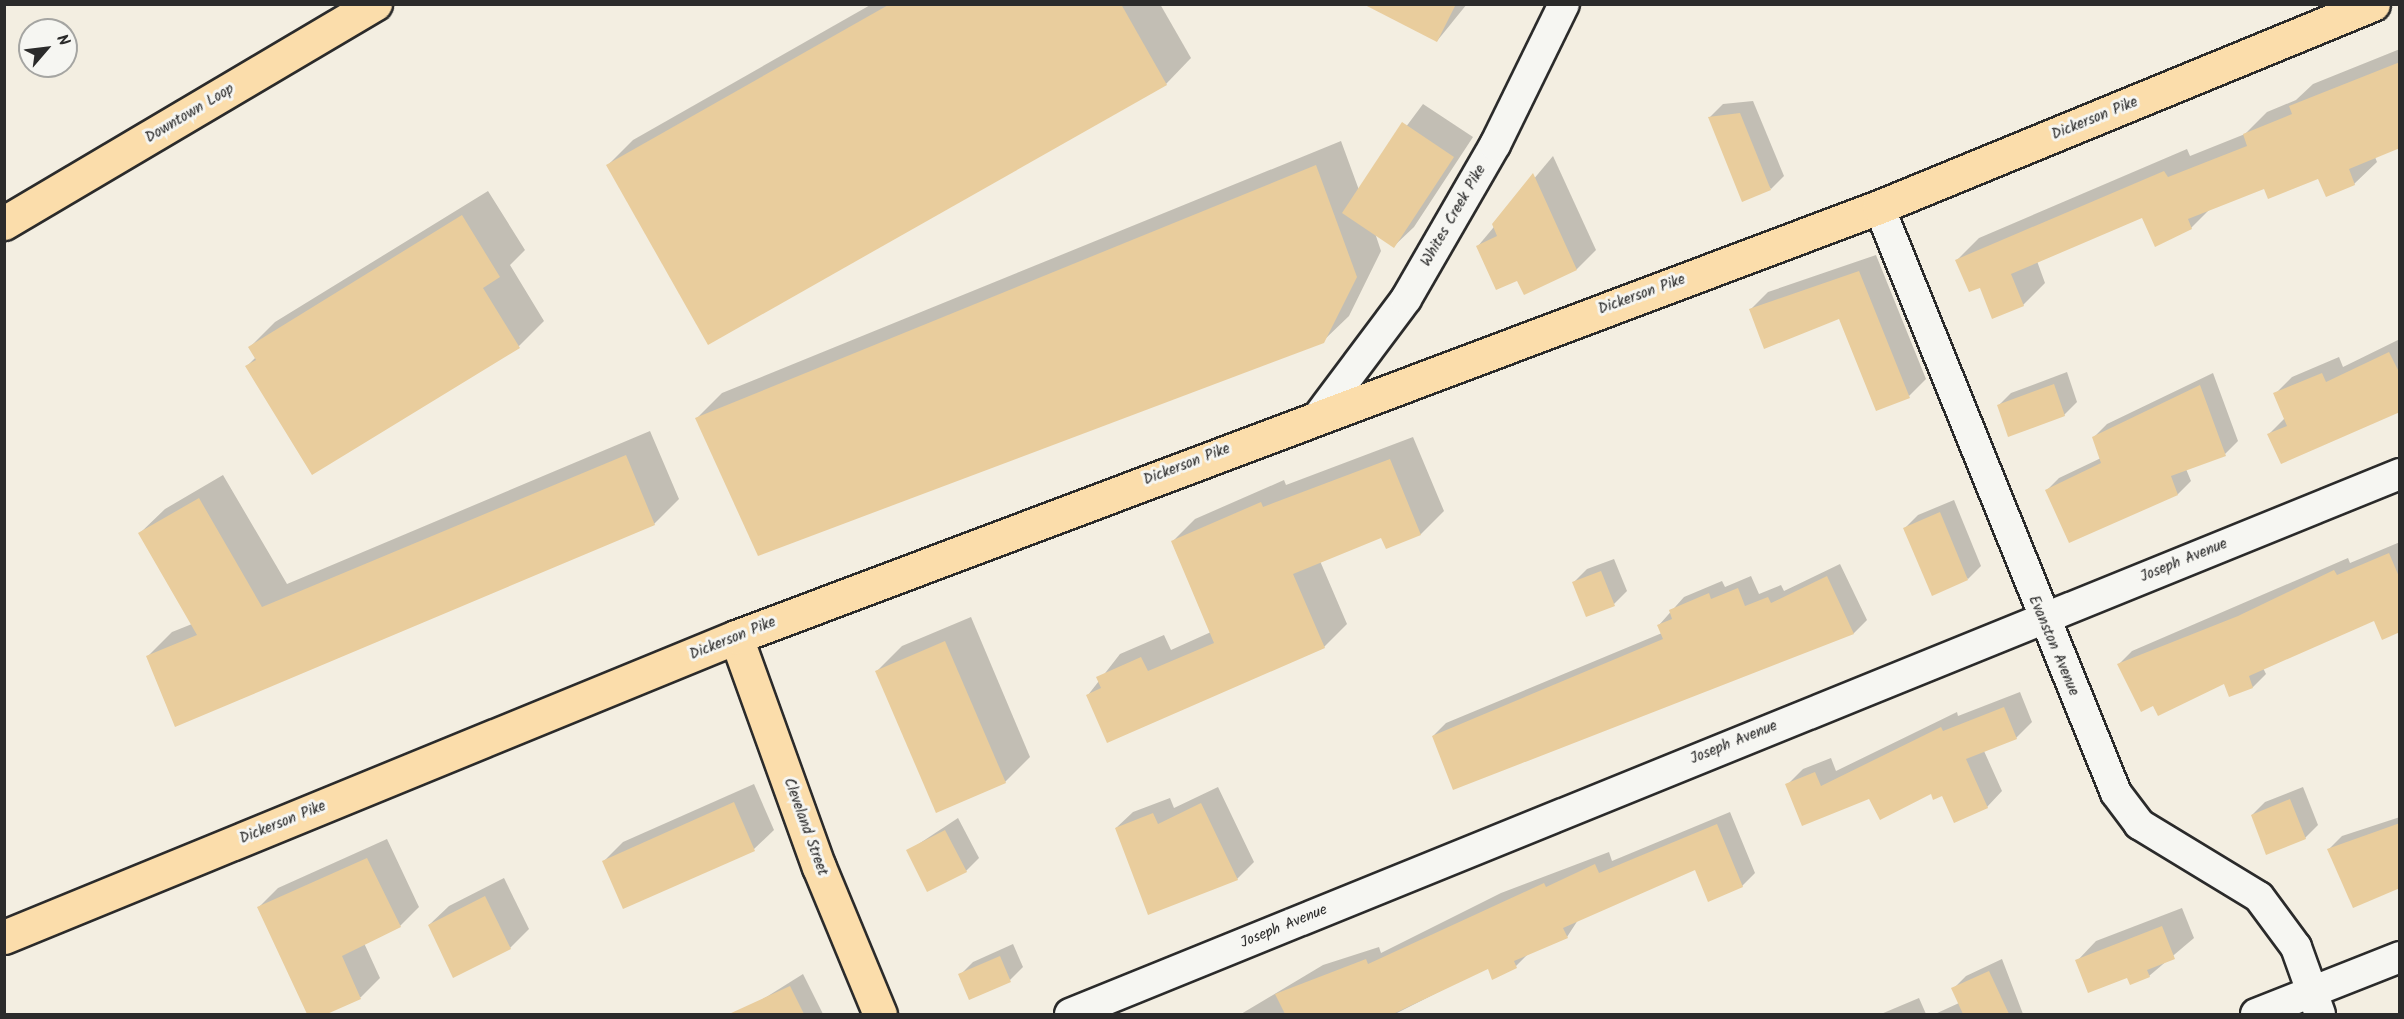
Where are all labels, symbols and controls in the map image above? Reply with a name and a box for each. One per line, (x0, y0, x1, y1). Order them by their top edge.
north arrow (18, 18, 78, 78)
text: N (49, 30, 76, 51)
street label: Downtown Loop (142, 80, 238, 148)
street label: Dickerson Pike (2049, 94, 2141, 144)
street label: Whites Creek Pike (1418, 162, 1490, 270)
street label: Dickerson Pike (1596, 271, 1688, 319)
street label: Dickerson Pike (1141, 440, 1233, 490)
street label: Joseph Avenue (2138, 535, 2230, 587)
street label: Evanston Avenue (2024, 593, 2082, 699)
street label: Dickerson Pike (687, 614, 779, 664)
street label: Joseph Avenue (1688, 717, 1780, 769)
street label: Cleveland Street (779, 776, 831, 878)
street label: Dickerson Pike (237, 798, 329, 848)
street label: Joseph Avenue (1238, 901, 1330, 953)

